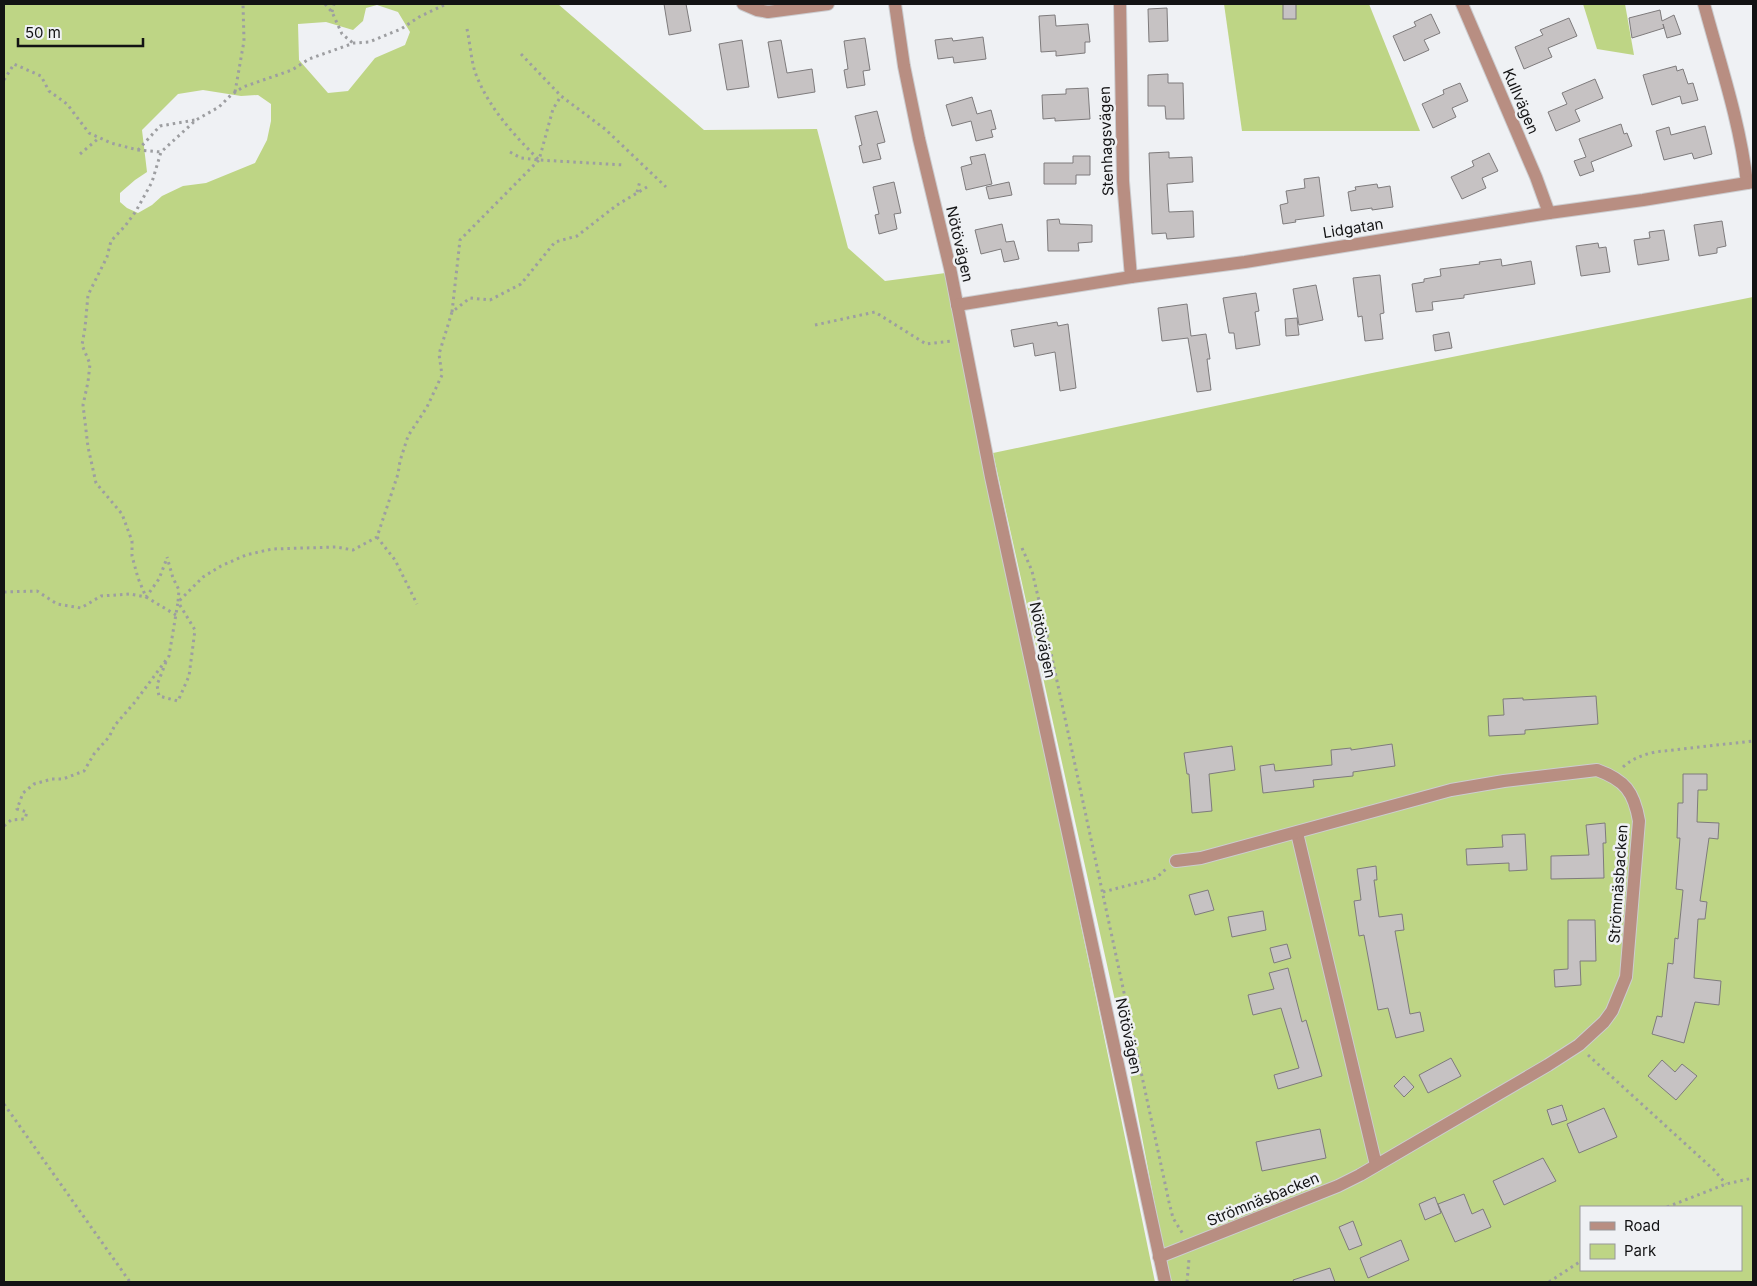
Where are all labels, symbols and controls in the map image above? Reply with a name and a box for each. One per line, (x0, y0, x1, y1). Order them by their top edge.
scale bar (18, 15, 142, 47)
text: 50 m (25, 23, 61, 42)
street label: Kullvägen (1499, 65, 1543, 137)
street label: Stenhagsvägen (1095, 86, 1117, 196)
street label: Nötövägen (942, 204, 978, 284)
street label: Lidgatan (1321, 214, 1385, 242)
street label: Nötövägen (1026, 600, 1060, 680)
street label: Strömnäsbacken (1604, 824, 1632, 944)
street label: Nötövägen (1112, 996, 1146, 1076)
street label: Strömnäsbacken (1204, 1168, 1322, 1230)
legend (1580, 1206, 1742, 1271)
text: Road (1624, 1216, 1660, 1235)
text: Park (1624, 1241, 1657, 1260)

